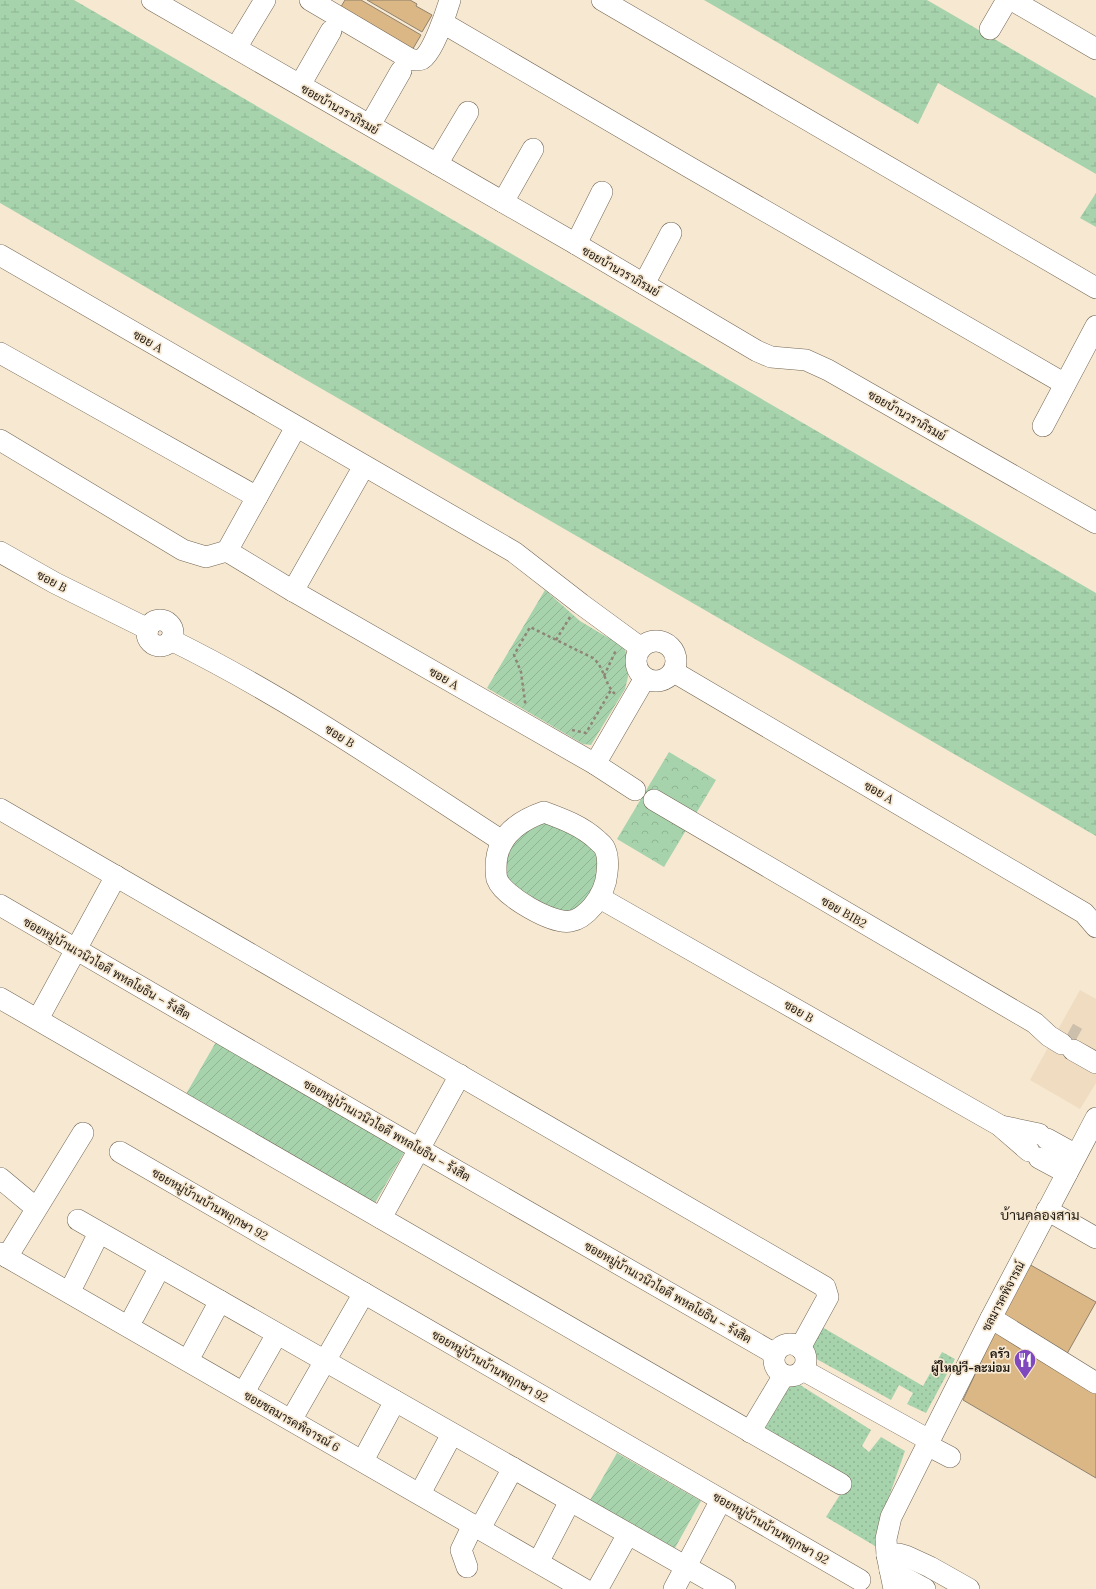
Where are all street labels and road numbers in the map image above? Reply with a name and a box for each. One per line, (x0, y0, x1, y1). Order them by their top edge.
street label: ซอยบ้านวราภิรมย์ (298, 81, 382, 137)
street label: ซอยบ้านวราภิรมย์ (579, 243, 663, 299)
street label: ซอย A (130, 327, 166, 356)
street label: ซอยบ้านวราภิรมย์ (865, 387, 949, 443)
street label: ซอย B (34, 567, 70, 595)
street label: ซอย A (426, 664, 462, 693)
street label: ซอย B (322, 721, 358, 751)
street label: ซอย A (861, 778, 897, 807)
street label: ซอย B1B2 (819, 893, 869, 931)
street label: ซอยหมู่บ้านเวนิวไอดี พหลโยธิน – รังสิต (20, 914, 193, 1023)
street label: ซอย B (781, 997, 817, 1025)
street label: ซอยหมู่บ้านเวนิวไอดี พหลโยธิน – รังสิต (300, 1076, 473, 1185)
street label: ซอยหมู่บ้านบ้านพฤกษา 92 (149, 1165, 271, 1244)
street label: ซอยหมู่บ้านเวนิวไอดี พหลโยธิน – รังสิต (581, 1238, 754, 1347)
street label: ชลมารคพิจารณ์ (978, 1258, 1028, 1334)
street label: ซอยหมู่บ้านบ้านพฤกษา 92 (429, 1327, 551, 1406)
street label: ซอยชลมารคพิจารณ์ 6 (241, 1387, 343, 1455)
street label: ซอยหมู่บ้านบ้านพฤกษา 92 (710, 1489, 832, 1568)

